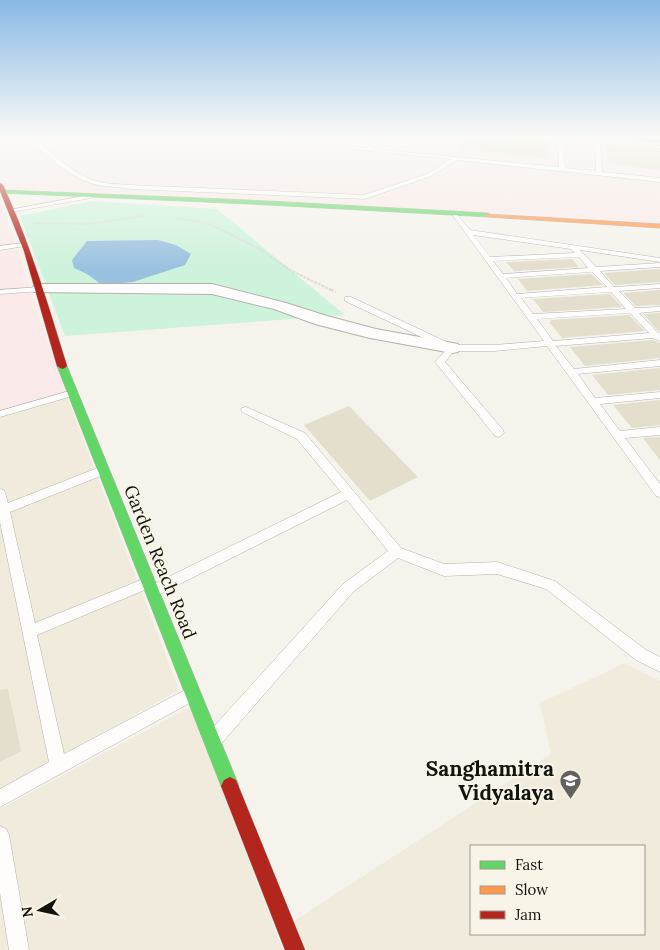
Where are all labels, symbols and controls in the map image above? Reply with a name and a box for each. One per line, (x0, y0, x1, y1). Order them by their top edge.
street label: Garden Reach Road (119, 482, 202, 642)
place label: Sanghamitra Vidyalaya (426, 755, 554, 806)
school or university icon: Sanghamitra Vidyalaya (558, 769, 582, 800)
legend (470, 845, 645, 935)
text: Fast (515, 855, 543, 874)
text: Slow (515, 880, 548, 899)
north arrow (15, 885, 65, 935)
text: N (17, 905, 37, 919)
text: Jam (514, 905, 542, 924)

